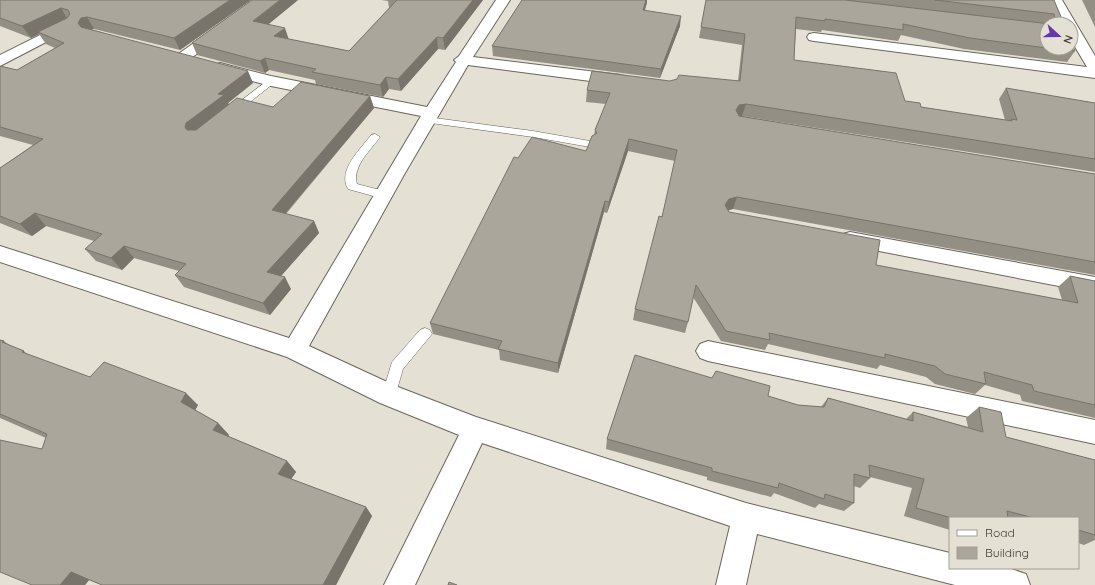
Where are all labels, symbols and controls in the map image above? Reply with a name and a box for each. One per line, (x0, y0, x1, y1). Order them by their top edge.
north arrow (1039, 16, 1079, 56)
text: N (1060, 33, 1076, 46)
legend (949, 517, 1079, 569)
text: Road (985, 525, 1015, 540)
text: Building (985, 545, 1029, 560)

